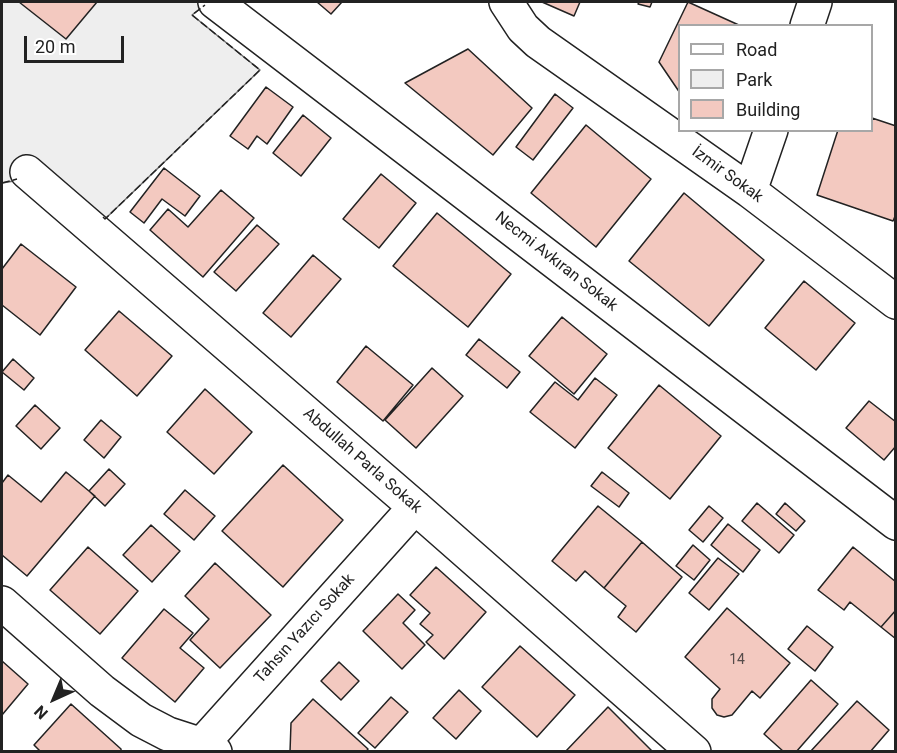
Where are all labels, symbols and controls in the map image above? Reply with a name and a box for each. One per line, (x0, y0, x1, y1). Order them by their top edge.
scale bar (27, 24, 128, 62)
legend (678, 24, 873, 132)
text: 20 m (35, 36, 75, 57)
text: Road (736, 39, 777, 60)
text: Park (736, 69, 772, 90)
text: Building (736, 99, 800, 120)
street label: İzmir Sokak (688, 143, 766, 207)
street label: Necmi Avkıran Sokak (491, 208, 621, 316)
street label: Abdullah Parla Sokak (299, 404, 425, 518)
street label: Tahsın Yazıcı Sokak (251, 570, 359, 688)
house number: 14 (729, 652, 745, 668)
north arrow (24, 669, 84, 729)
text: N (30, 702, 52, 723)

